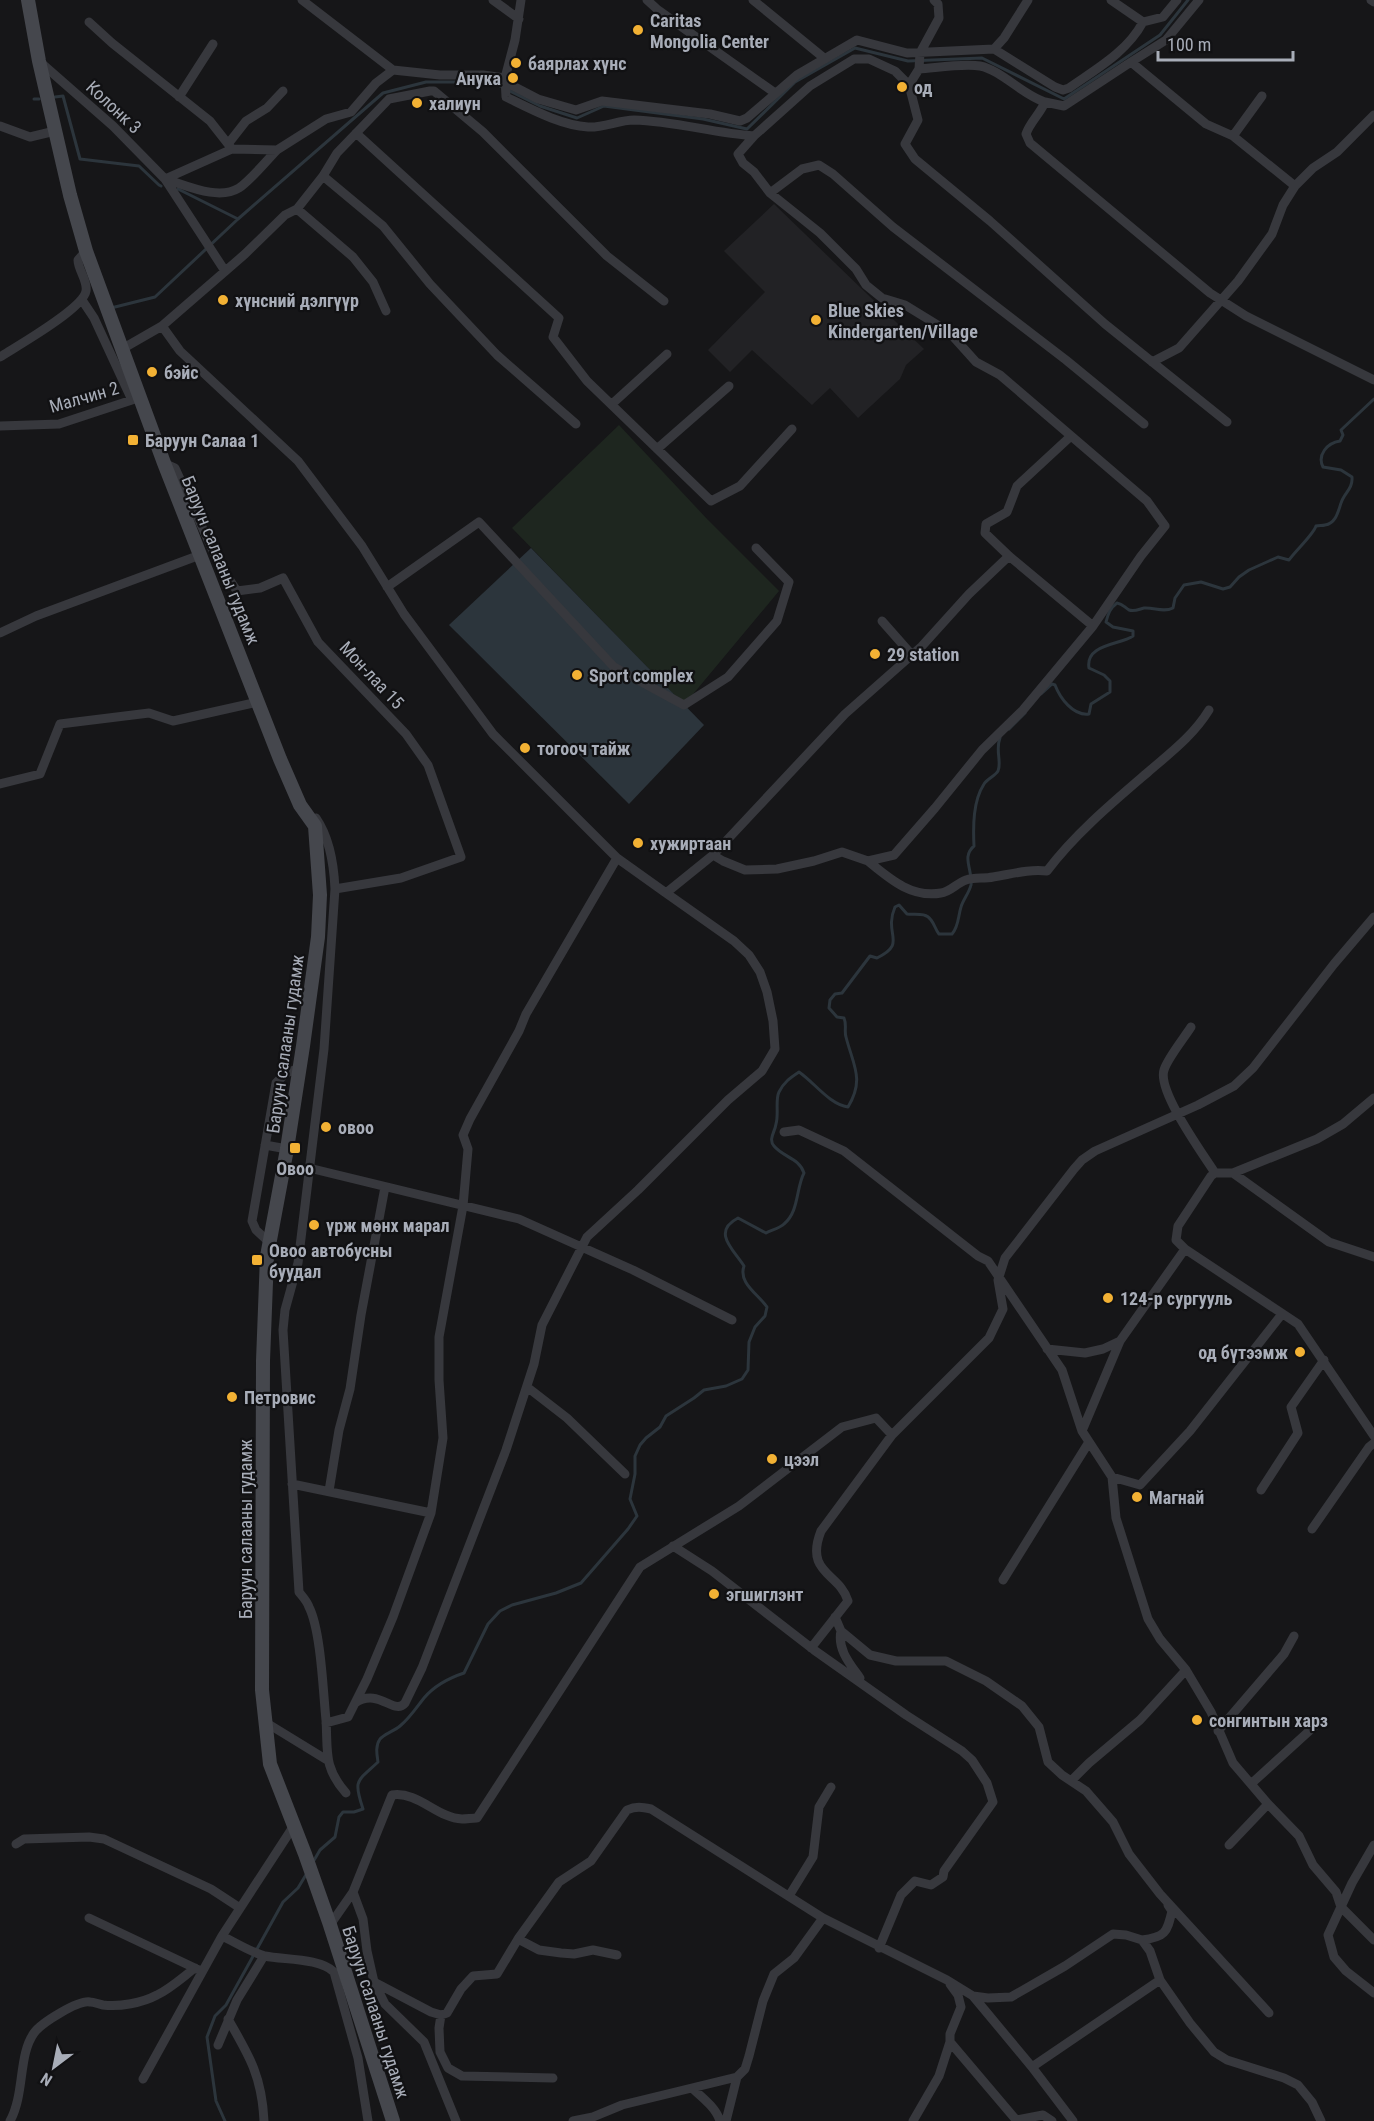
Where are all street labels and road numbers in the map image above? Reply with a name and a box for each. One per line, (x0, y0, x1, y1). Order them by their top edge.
street label: Колонк 3 (82, 76, 146, 138)
street label: Малчин 2 (47, 377, 121, 417)
street label: Баруун салааны гудамж (178, 473, 264, 647)
street label: Мон-лаа 15 (335, 637, 409, 713)
street label: Баруун салааны гудамж (262, 953, 308, 1135)
street label: Баруун салааны гудамж (235, 1439, 256, 1619)
street label: Баруун салааны гудамж (338, 1923, 414, 2101)

